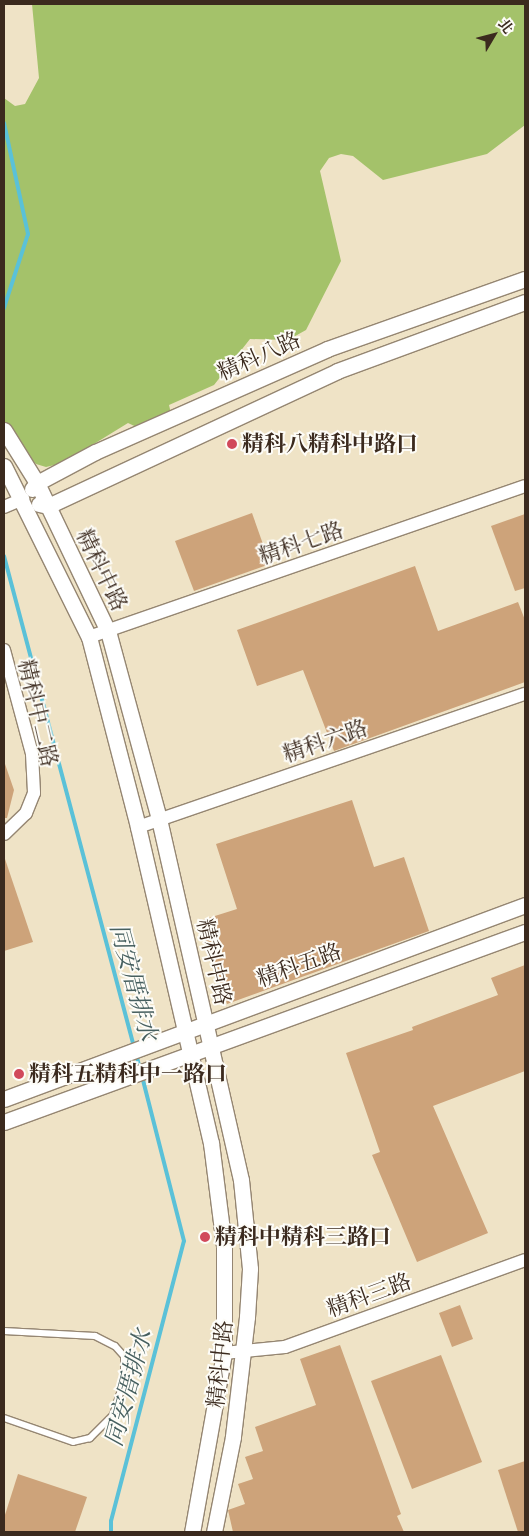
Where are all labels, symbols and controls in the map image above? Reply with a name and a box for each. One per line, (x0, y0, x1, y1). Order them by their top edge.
north arrow (469, 10, 519, 60)
text: 北 (495, 15, 517, 37)
street label: 精科八路 (213, 326, 305, 386)
place label: 精科八精科中路口 (242, 431, 418, 457)
marker: 精科八精科中路口 (226, 438, 238, 450)
street label: 精科七路 (255, 516, 347, 570)
street label: 精科中路 (71, 525, 133, 615)
street label: 精科中二路 (13, 656, 63, 770)
street label: 精科六路 (279, 714, 371, 768)
street label: 精科中路 (191, 916, 237, 1008)
water label: 同安厝排水 (105, 920, 163, 1044)
street label: 精科五路 (253, 938, 345, 992)
place label: 精科五精科中一路口 (29, 1061, 227, 1087)
marker: 精科五精科中一路口 (13, 1068, 25, 1080)
place label: 精科中精科三路口 (215, 1224, 391, 1250)
marker: 精科中精科三路口 (199, 1231, 211, 1243)
street label: 精科三路 (323, 1268, 415, 1322)
street label: 精科中路 (202, 1319, 238, 1409)
water label: 同安厝排水 (99, 1326, 157, 1450)

